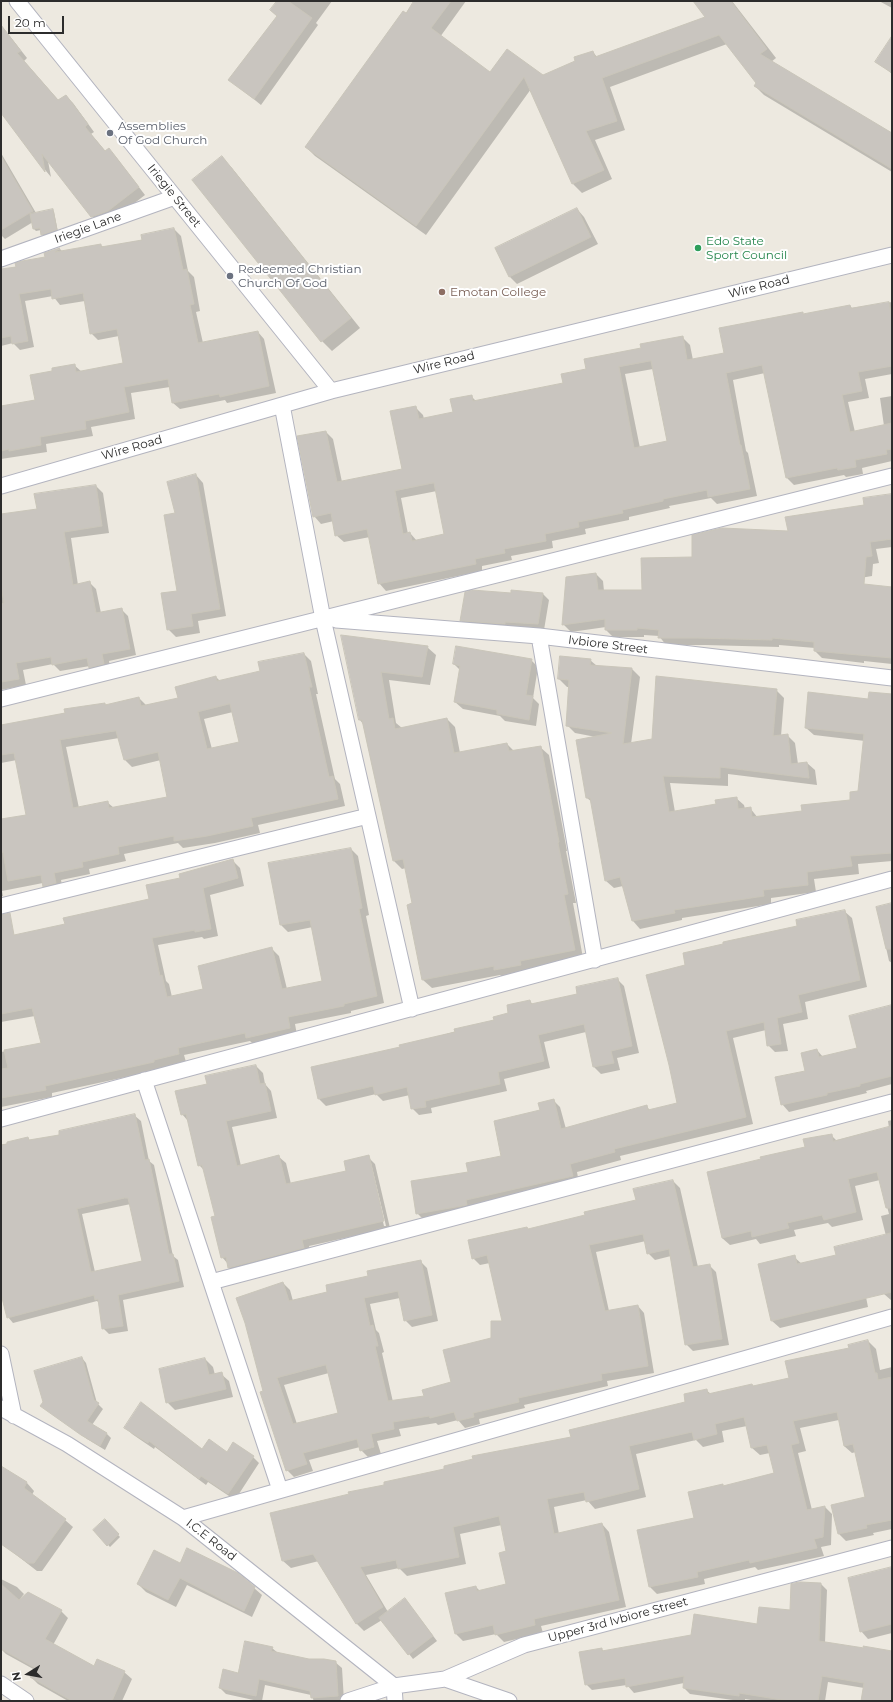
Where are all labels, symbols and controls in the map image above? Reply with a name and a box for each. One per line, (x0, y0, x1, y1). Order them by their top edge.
scale bar (10, 8, 66, 34)
text: 20 m (15, 15, 46, 30)
place label: Assemblies Of God Church (118, 119, 207, 147)
marker: Assemblies Of God Church (105, 128, 115, 138)
street label: Iriegie Street (144, 162, 204, 230)
street label: Iriegie Lane (53, 209, 123, 247)
place label: Edo State Sport Council (706, 234, 787, 262)
marker: Edo State Sport Council (693, 243, 703, 253)
place label: Redeemed Christian Church Of God (238, 262, 362, 290)
marker: Redeemed Christian Church Of God (225, 271, 235, 281)
street label: Wire Road (727, 272, 791, 302)
place label: Emotan College (450, 285, 546, 299)
marker: Emotan College (437, 287, 447, 297)
street label: Wire Road (412, 348, 476, 378)
street label: Wire Road (100, 432, 164, 464)
street label: Ivbiore Street (567, 633, 649, 657)
street label: I.C.E Road (183, 1516, 239, 1564)
street label: Upper 3rd Ivbiore Street (547, 1594, 689, 1646)
north arrow (8, 1654, 48, 1694)
text: N (9, 1671, 24, 1682)

